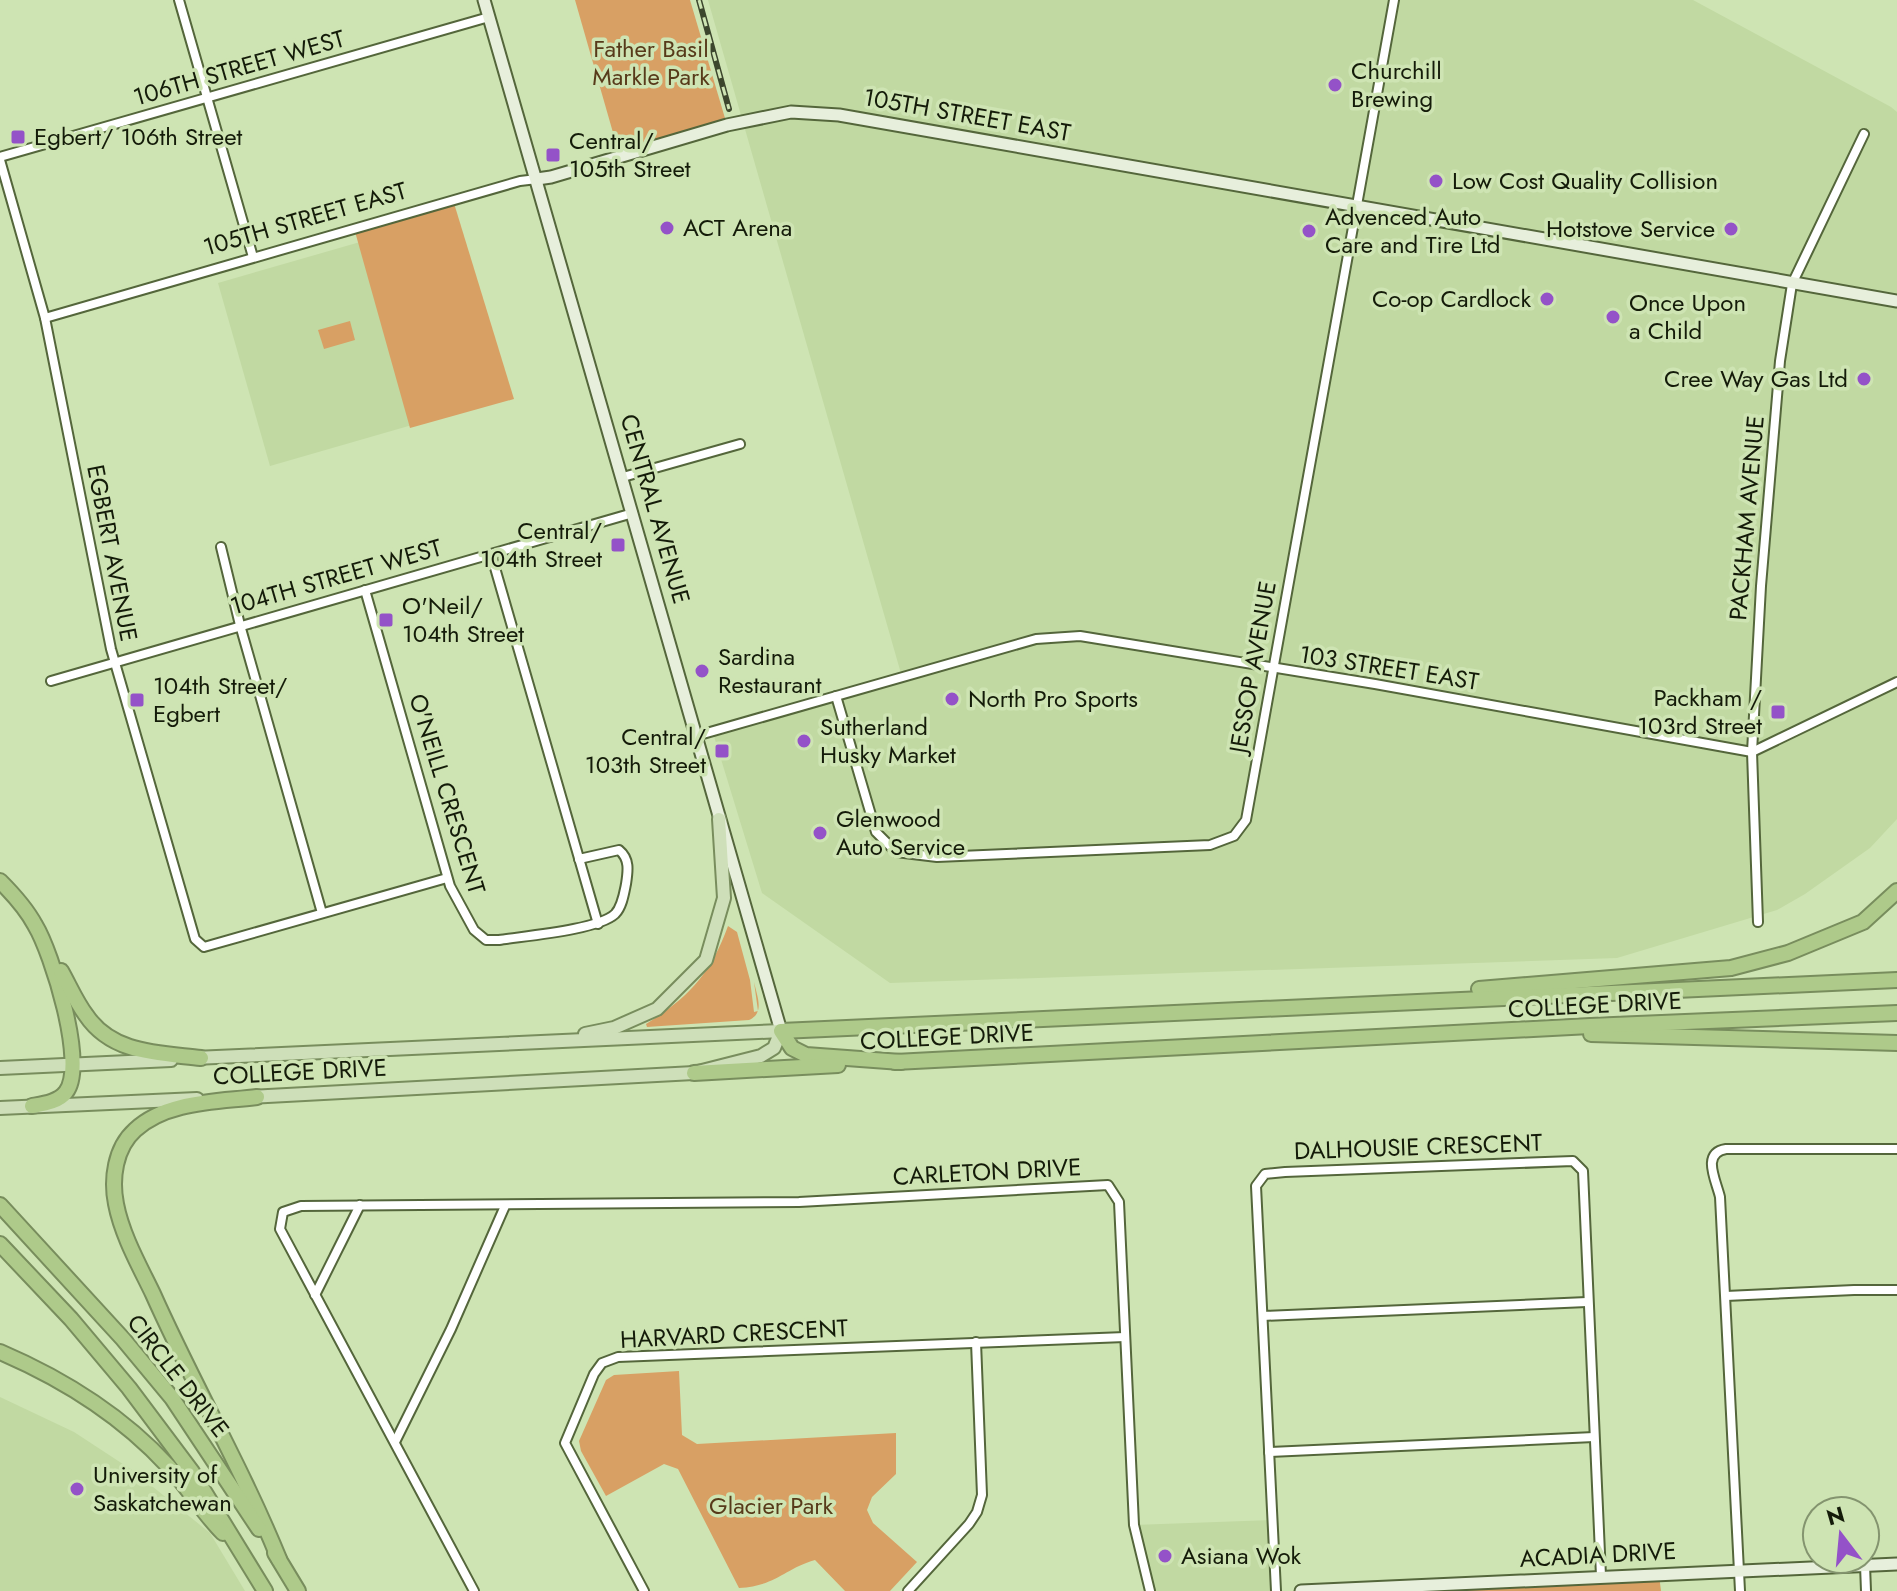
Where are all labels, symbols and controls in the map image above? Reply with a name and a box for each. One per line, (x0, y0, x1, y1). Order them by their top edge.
street label: 106TH STREET WEST (129, 21, 349, 114)
park label: Father Basil Markle Park (592, 31, 710, 94)
place label: Churchill Brewing (1351, 53, 1442, 116)
marker: Churchill Brewing (1326, 76, 1344, 94)
street label: 105TH STREET EAST (861, 79, 1074, 150)
place label: Egbert/ 106th Street (34, 119, 243, 154)
place label: Central/ 105th Street (569, 123, 691, 186)
marker: Egbert/ 106th Street (9, 128, 27, 146)
marker: Central/ 105th Street (544, 146, 562, 164)
place label: Low Cost Quality Collision (1452, 163, 1718, 198)
marker: Low Cost Quality Collision (1427, 172, 1445, 190)
street label: 105TH STREET EAST (199, 173, 411, 264)
place label: Advenced Auto Care and Tire Ltd (1325, 199, 1501, 262)
place label: ACT Arena (683, 210, 792, 245)
place label: Hotstove Service (1546, 211, 1715, 246)
marker: ACT Arena (658, 219, 676, 237)
marker: Hotstove Service (1722, 220, 1740, 238)
marker: Advenced Auto Care and Tire Ltd (1300, 222, 1318, 240)
place label: Co-op Cardlock (1372, 281, 1531, 316)
place label: Once Upon a Child (1629, 285, 1746, 348)
marker: Co-op Cardlock (1538, 290, 1556, 308)
marker: Once Upon a Child (1604, 308, 1622, 326)
place label: Cree Way Gas Ltd (1664, 361, 1848, 396)
marker: Cree Way Gas Ltd (1855, 370, 1873, 388)
street label: CENTRAL AVENUE (612, 410, 699, 608)
street label: PACKHAM AVENUE (1720, 414, 1773, 622)
street label: EGBERT AVENUE (78, 461, 147, 644)
place label: Central/ 104th Street (480, 513, 602, 576)
street label: 104TH STREET WEST (226, 530, 446, 623)
marker: Central/ 104th Street (609, 536, 627, 554)
street label: JESSOP AVENUE (1220, 578, 1285, 759)
place label: O'Neil/ 104th Street (402, 588, 524, 651)
marker: O'Neil/ 104th Street (377, 611, 395, 629)
street label: 103 STREET EAST (1297, 636, 1481, 699)
place label: Sardina Restaurant (718, 639, 822, 702)
marker: Sardina Restaurant (693, 662, 711, 680)
place label: 104th Street/ Egbert (153, 668, 287, 731)
place label: Packham / 103rd Street (1637, 680, 1762, 743)
place label: North Pro Sports (968, 681, 1138, 716)
street label: O'NEILL CRESCENT (400, 689, 495, 898)
marker: North Pro Sports (943, 690, 961, 708)
marker: 104th Street/ Egbert (128, 691, 146, 709)
marker: Packham / 103rd Street (1769, 703, 1787, 721)
place label: Sutherland Husky Market (820, 709, 956, 772)
place label: Central/ 103th Street (585, 719, 706, 782)
marker: Sutherland Husky Market (795, 732, 813, 750)
marker: Central/ 103th Street (713, 742, 731, 760)
place label: Glenwood Auto Service (836, 801, 965, 864)
marker: Glenwood Auto Service (811, 824, 829, 842)
street label: COLLEGE DRIVE (1507, 982, 1683, 1027)
street label: COLLEGE DRIVE (859, 1014, 1035, 1059)
street label: COLLEGE DRIVE (212, 1049, 388, 1094)
street label: DALHOUSIE CRESCENT (1293, 1125, 1543, 1168)
street label: CARLETON DRIVE (892, 1149, 1082, 1194)
street label: CIRCLE DRIVE (119, 1307, 238, 1445)
street label: HARVARD CRESCENT (619, 1310, 849, 1357)
place label: University of Saskatchewan (93, 1457, 232, 1520)
marker: University of Saskatchewan (68, 1480, 86, 1498)
park label: Glacier Park (709, 1488, 833, 1523)
north arrow (1801, 1495, 1881, 1575)
text: N (1823, 1498, 1848, 1534)
street label: ACADIA DRIVE (1519, 1533, 1677, 1576)
place label: Asiana Wok (1181, 1538, 1302, 1573)
marker: Asiana Wok (1156, 1547, 1174, 1565)

